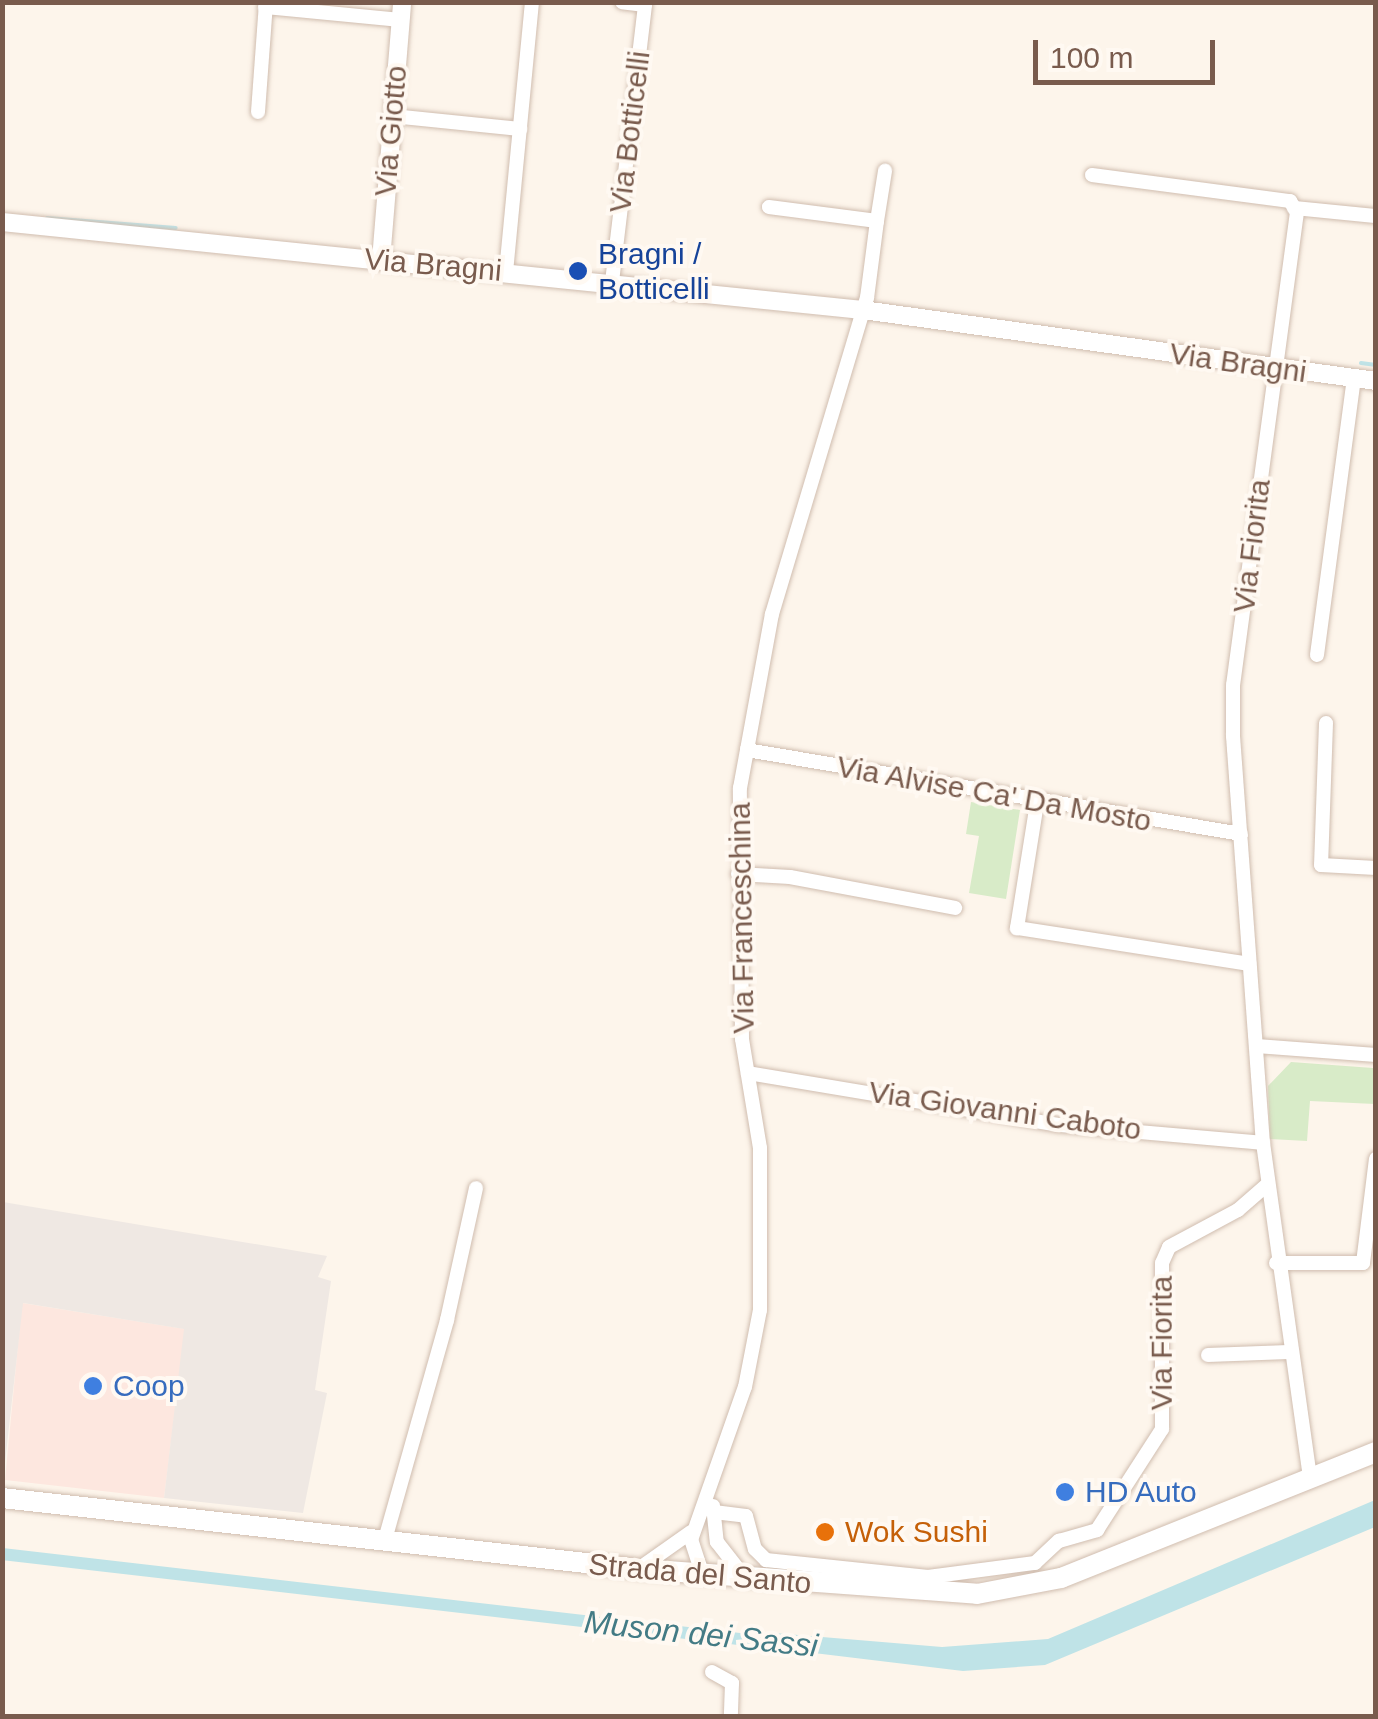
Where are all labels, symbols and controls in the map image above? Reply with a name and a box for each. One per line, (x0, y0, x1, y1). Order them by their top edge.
scale bar (1038, 20, 1220, 82)
text: 100 m (1050, 41, 1133, 74)
street label: Via Botticelli (602, 49, 658, 215)
street label: Via Giotto (367, 64, 415, 198)
place label: Bragni / Botticelli (598, 236, 710, 306)
street label: Via Bragni (363, 241, 503, 289)
marker: Bragni / Botticelli (567, 260, 589, 282)
street label: Via Bragni (1167, 336, 1309, 390)
street label: Via Fiorita (1226, 477, 1278, 615)
street label: Via Alvise Ca' Da Mosto (833, 748, 1155, 840)
street label: Via Franceschina (722, 802, 762, 1034)
street label: Via Giovanni Caboto (867, 1074, 1143, 1148)
street label: Via Fiorita (1144, 1276, 1180, 1410)
place label: Coop (113, 1368, 185, 1404)
marker: Coop (82, 1375, 104, 1397)
place label: HD Auto (1085, 1474, 1198, 1510)
marker: HD Auto (1054, 1481, 1076, 1503)
place label: Wok Sushi (845, 1514, 988, 1550)
marker: Wok Sushi (814, 1521, 836, 1543)
street label: Strada del Santo (587, 1546, 813, 1602)
water label: Muson dei Sassi (582, 1603, 820, 1665)

